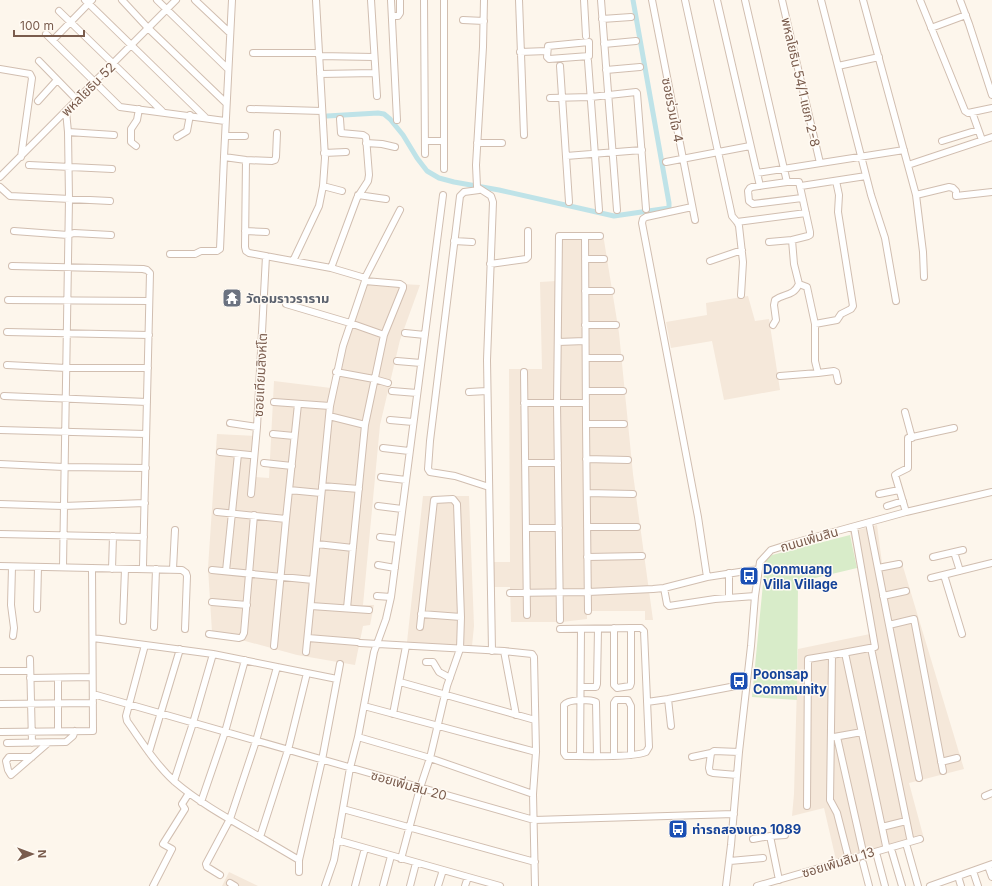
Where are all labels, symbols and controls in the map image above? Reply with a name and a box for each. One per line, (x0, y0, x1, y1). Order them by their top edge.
scale bar (14, 12, 84, 38)
street label: พหลโยธิน 54/1 แยก 2-8 (778, 16, 824, 148)
text: 100 m (20, 18, 54, 33)
street label: พหลโยธิน 52 (58, 59, 118, 119)
street label: ซอยร่วมใจ 4 (659, 76, 687, 144)
temple icon: วัดอมราวราราม (221, 287, 243, 309)
place label: วัดอมราวราราม (246, 290, 329, 306)
street label: ซอยเทียมสิงห์โต (250, 333, 270, 417)
street label: ถนนเพิ่มสิน (778, 523, 840, 555)
place label: Donmuang Villa Village (763, 561, 838, 592)
bus stop icon: Donmuang Villa Village (738, 565, 760, 587)
place label: Poonsap Community (753, 666, 827, 697)
bus stop icon: Poonsap Community (728, 670, 750, 692)
street label: ซอยเพิ่มสิน 20 (369, 766, 449, 803)
bus stop icon: ท่ารถสองแถว 1089 (667, 818, 689, 840)
place label: ท่ารถสองแถว 1089 (692, 821, 801, 837)
north arrow (12, 834, 52, 874)
street label: ซอยเพิ่มสิน 13 (800, 843, 876, 881)
text: N (35, 850, 49, 858)

